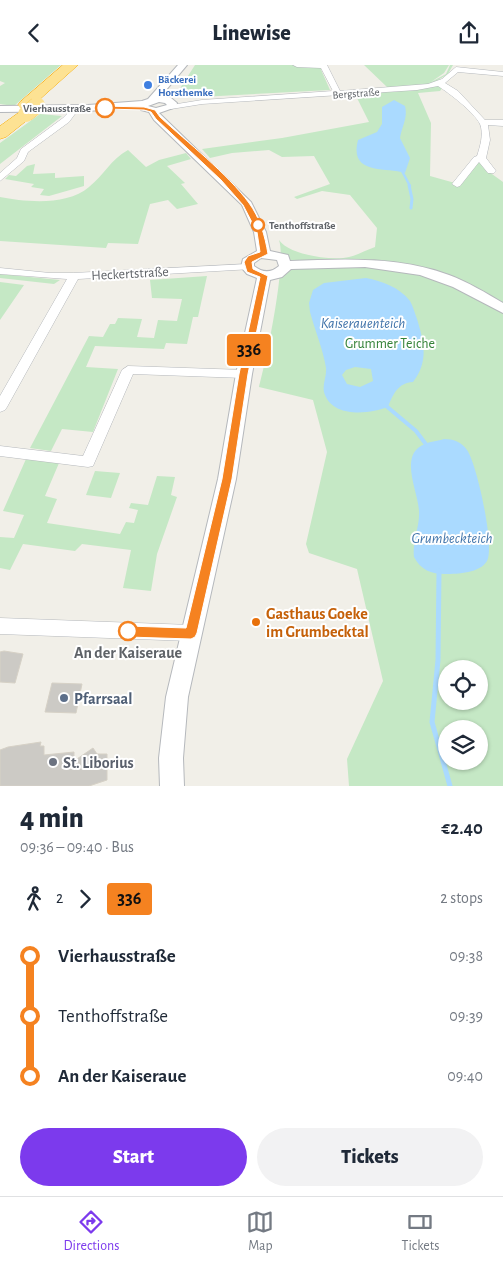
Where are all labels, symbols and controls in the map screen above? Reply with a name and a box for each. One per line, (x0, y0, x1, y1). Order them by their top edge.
icon: back (20, 19, 48, 47)
icon: share (455, 19, 483, 47)
text: Linewise (212, 22, 291, 44)
place label: Bäckerei Horsthemke (158, 74, 213, 98)
marker: Bäckerei Horsthemke (142, 79, 154, 91)
street label: Bergstraße (332, 86, 380, 101)
marker: Vierhausstraße (95, 98, 115, 118)
place label: Vierhausstraße (23, 103, 91, 114)
marker: Tenthoffstraße (251, 218, 265, 232)
place label: Tenthoffstraße (269, 220, 336, 231)
street label: Heckertstraße (91, 265, 169, 283)
water label: Kaiserauenteich (321, 316, 405, 331)
line badge: 336 (220, 334, 278, 366)
park label: Grummer Teiche (345, 337, 435, 351)
text: 336 (237, 341, 261, 359)
water label: Grumbeckteich (411, 531, 493, 546)
place label: Gasthaus Goeke im Grumbecktal (266, 606, 369, 640)
marker: Gasthaus Goeke im Grumbecktal (250, 616, 262, 628)
marker: An der Kaiseraue (118, 621, 138, 641)
place label: An der Kaiseraue (74, 645, 182, 661)
map controls (438, 660, 488, 770)
button: locate (438, 660, 488, 710)
place label: Pfarrsaal (74, 691, 133, 707)
marker: Pfarrsaal (58, 692, 70, 704)
button: layers (438, 720, 488, 770)
place label: St. Liborius (63, 755, 134, 771)
marker: St. Liborius (47, 756, 59, 768)
text: 4 min (20, 805, 84, 833)
text: €2.40 (441, 819, 483, 838)
text: 09:36 – 09:40 · Bus (20, 839, 134, 855)
icon: walk (20, 885, 48, 913)
icon: forward (71, 885, 99, 913)
text: 2 (56, 890, 63, 906)
text: 336 (117, 890, 142, 908)
text: 2 stops (440, 890, 483, 906)
text: Vierhausstraße (58, 947, 176, 966)
text: 09:38 (449, 948, 483, 964)
text: Tenthoffstraße (58, 1007, 168, 1026)
text: 09:39 (449, 1008, 483, 1024)
text: An der Kaiseraue (58, 1067, 186, 1086)
text: 09:40 (447, 1068, 483, 1084)
button: Start (20, 1128, 247, 1186)
button: Tickets (257, 1128, 483, 1186)
tab: Directions (64, 1208, 119, 1255)
tab: Map (246, 1208, 274, 1255)
tab: Tickets (402, 1208, 439, 1255)

